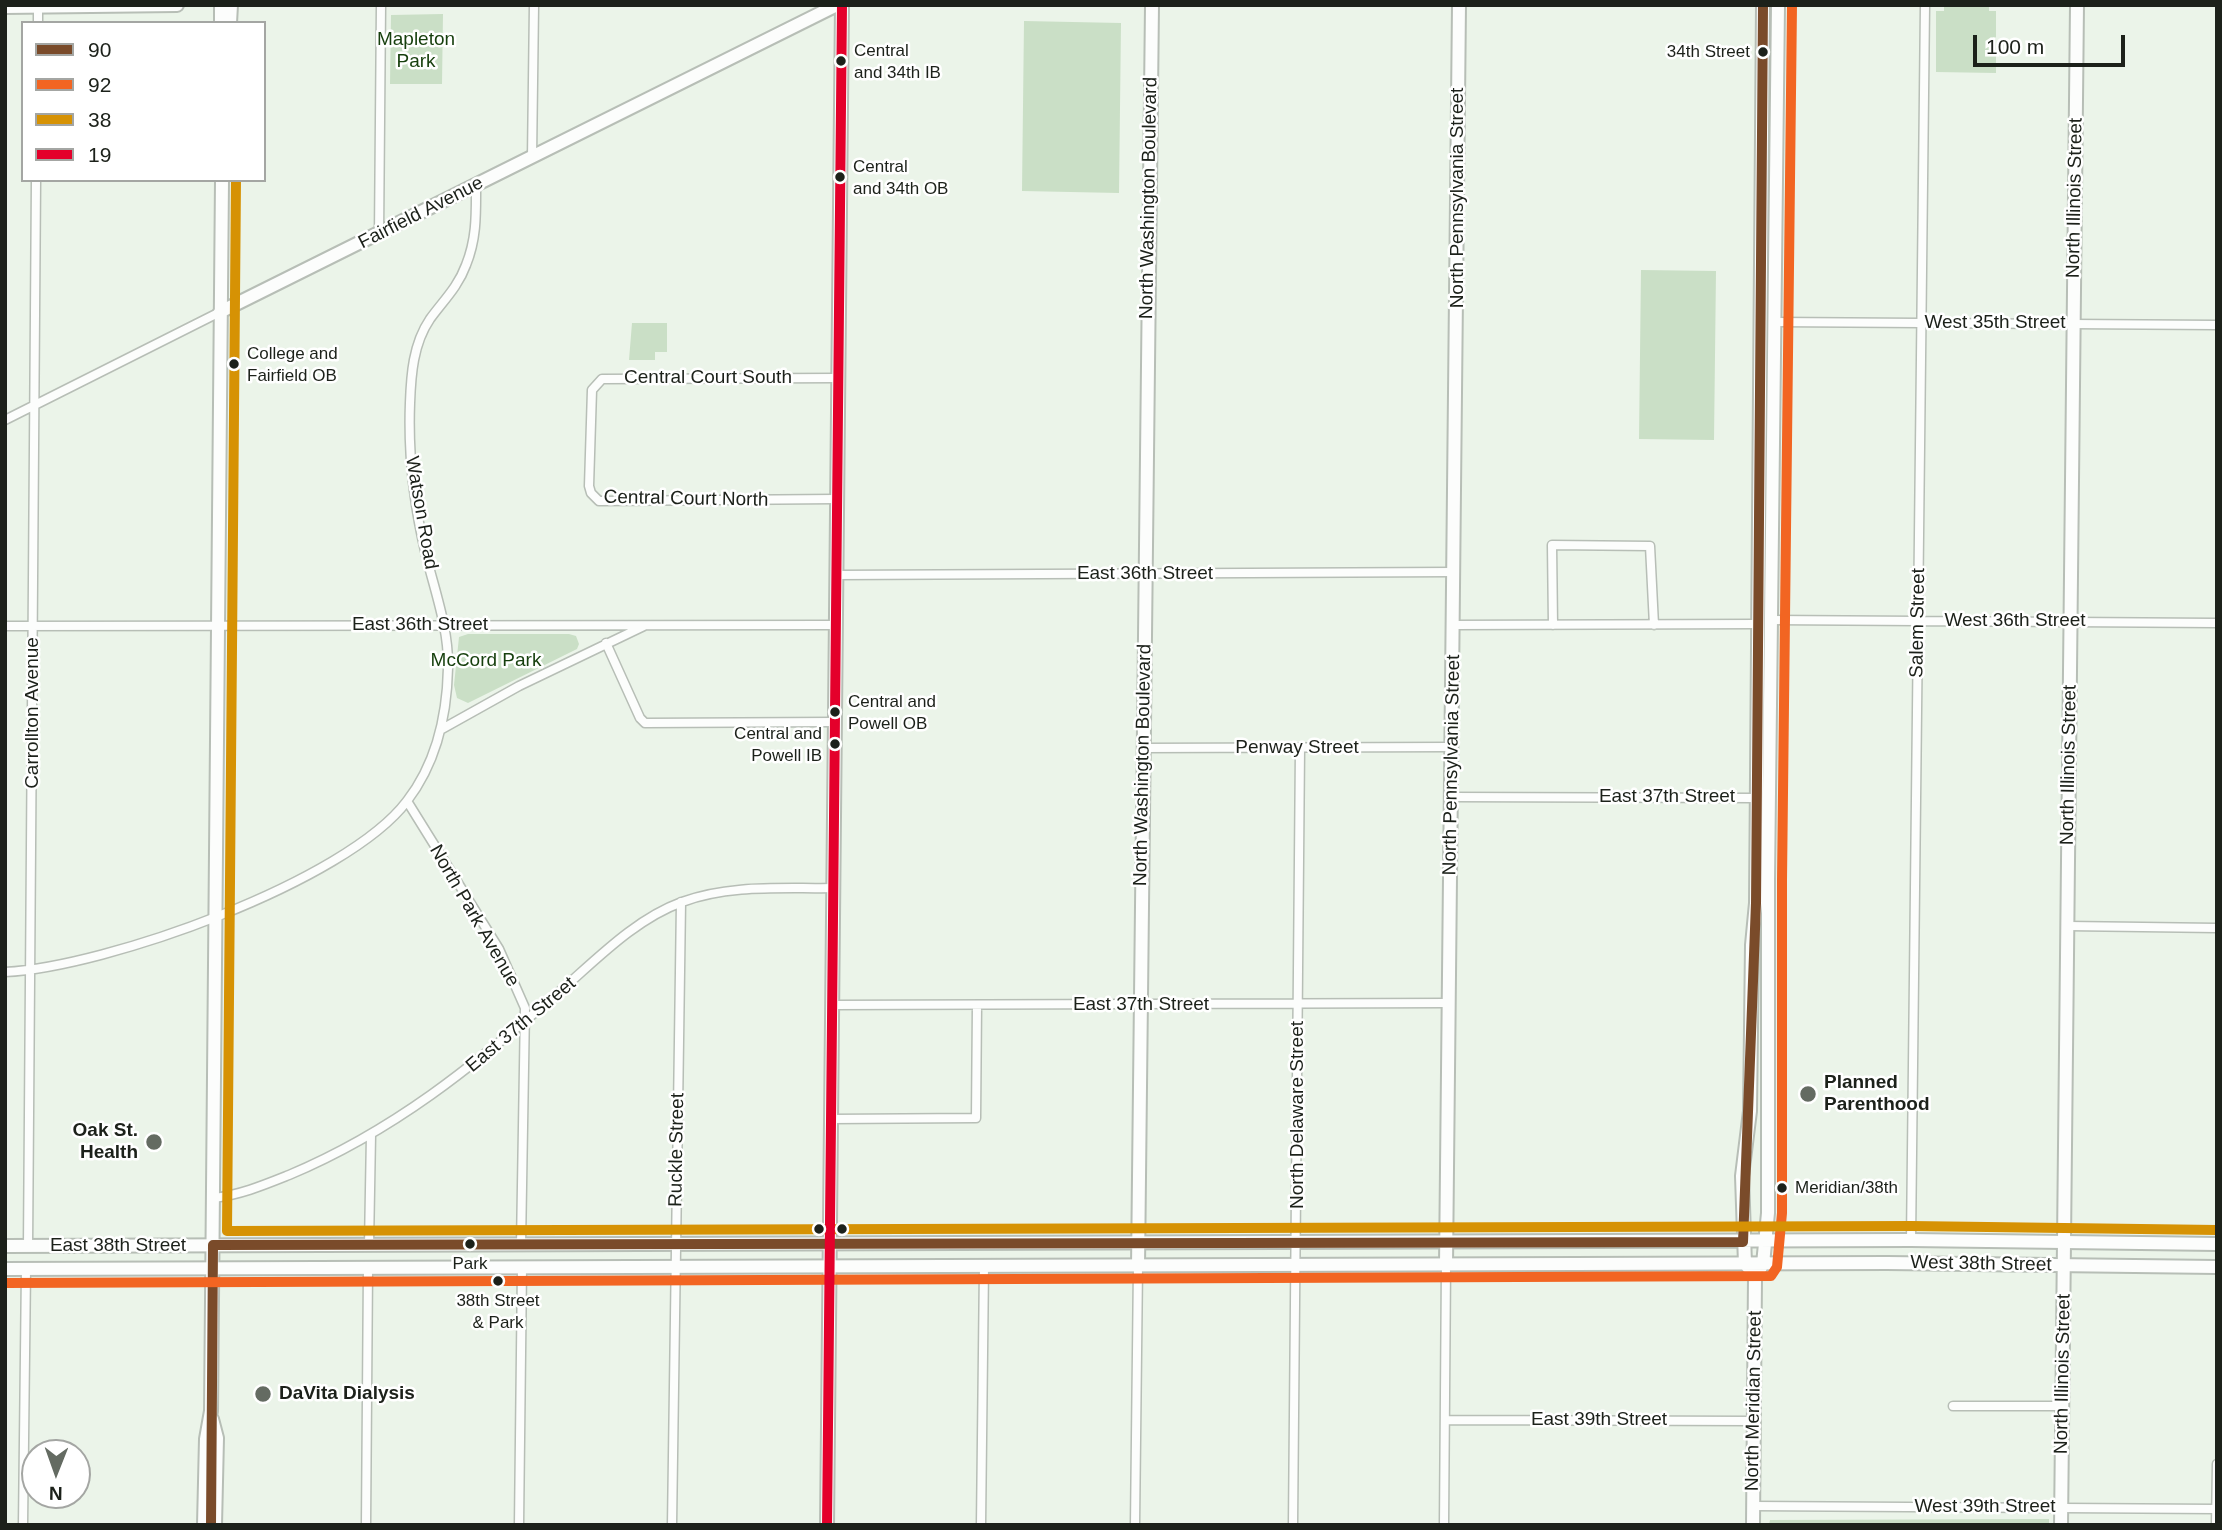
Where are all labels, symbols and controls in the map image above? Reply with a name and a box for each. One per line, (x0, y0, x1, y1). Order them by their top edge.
legend (21, 21, 266, 182)
scale bar (1977, 21, 2129, 65)
park label: Mapleton Park (377, 29, 455, 73)
text: 100 m (1986, 35, 2044, 58)
text: 90 (88, 38, 111, 61)
place label: Central and 34th IB (854, 41, 941, 81)
place label: 34th Street (1667, 42, 1750, 62)
marker: 34th Street (1756, 45, 1770, 59)
marker: Central and 34th IB (834, 54, 848, 68)
text: 92 (88, 73, 111, 96)
street label: North Washington Boulevard (1135, 77, 1163, 319)
street label: North Pennsylvania Street (1447, 88, 1469, 308)
text: 38 (88, 108, 111, 131)
street label: North Illinois Street (2062, 118, 2088, 278)
text: 19 (88, 143, 111, 166)
place label: Central and 34th OB (853, 157, 948, 197)
marker: Central and 34th OB (833, 170, 847, 184)
street label: Fairfield Avenue (355, 172, 487, 254)
street label: West 35th Street (1924, 312, 2066, 334)
place label: College and Fairfield OB (247, 344, 338, 384)
marker: College and Fairfield OB (227, 357, 241, 371)
street label: Central Court South (624, 367, 792, 389)
street label: Watson Road (400, 455, 442, 571)
street label: Central Court North (603, 486, 769, 512)
street label: East 36th Street (1077, 563, 1213, 585)
street label: Salem Street (1906, 568, 1930, 678)
street label: West 36th Street (1944, 610, 2086, 632)
street label: East 36th Street (352, 614, 488, 636)
street label: Carrollton Avenue (22, 637, 44, 789)
street label: North Washington Boulevard (1129, 644, 1157, 886)
park label: McCord Park (431, 650, 541, 672)
street label: North Pennsylvania Street (1439, 654, 1465, 876)
street label: North Illinois Street (2056, 685, 2082, 845)
place label: Central and Powell OB (848, 692, 936, 732)
marker: Central and Powell OB (828, 705, 842, 719)
place label: Central and Powell IB (734, 724, 822, 764)
marker: Central and Powell IB (828, 737, 842, 751)
street label: Penway Street (1235, 737, 1359, 759)
street label: East 37th Street (1599, 786, 1735, 808)
street label: North Park Avenue (424, 841, 524, 991)
street label: East 37th Street (461, 972, 581, 1078)
street label: East 37th Street (1073, 994, 1209, 1016)
street label: North Delaware Street (1287, 1021, 1309, 1209)
place label: Planned Parenthood (1824, 1072, 1930, 1116)
marker: Planned Parenthood (1798, 1084, 1818, 1104)
street label: Ruckle Street (665, 1093, 689, 1207)
place label: Oak St. Health (73, 1120, 138, 1164)
marker: Oak St. Health (144, 1132, 164, 1152)
place label: Meridian/38th (1795, 1178, 1898, 1198)
marker: Meridian/38th (1775, 1181, 1789, 1195)
unlabelled marker (812, 1222, 826, 1236)
unlabelled marker (835, 1222, 849, 1236)
street label: East 38th Street (50, 1235, 186, 1257)
marker: Park (463, 1237, 477, 1251)
street label: West 38th Street (1910, 1251, 2052, 1277)
place label: Park (453, 1254, 487, 1274)
marker: 38th Street & Park (491, 1274, 505, 1288)
place label: 38th Street & Park (456, 1291, 540, 1331)
street label: North Illinois Street (2050, 1294, 2076, 1454)
street label: North Meridian Street (1741, 1311, 1767, 1491)
place label: DaVita Dialysis (279, 1383, 415, 1405)
marker: DaVita Dialysis (253, 1384, 273, 1404)
street label: East 39th Street (1531, 1409, 1667, 1431)
north arrow (21, 1439, 91, 1509)
text: N (49, 1483, 63, 1504)
street label: West 39th Street (1914, 1496, 2056, 1518)

